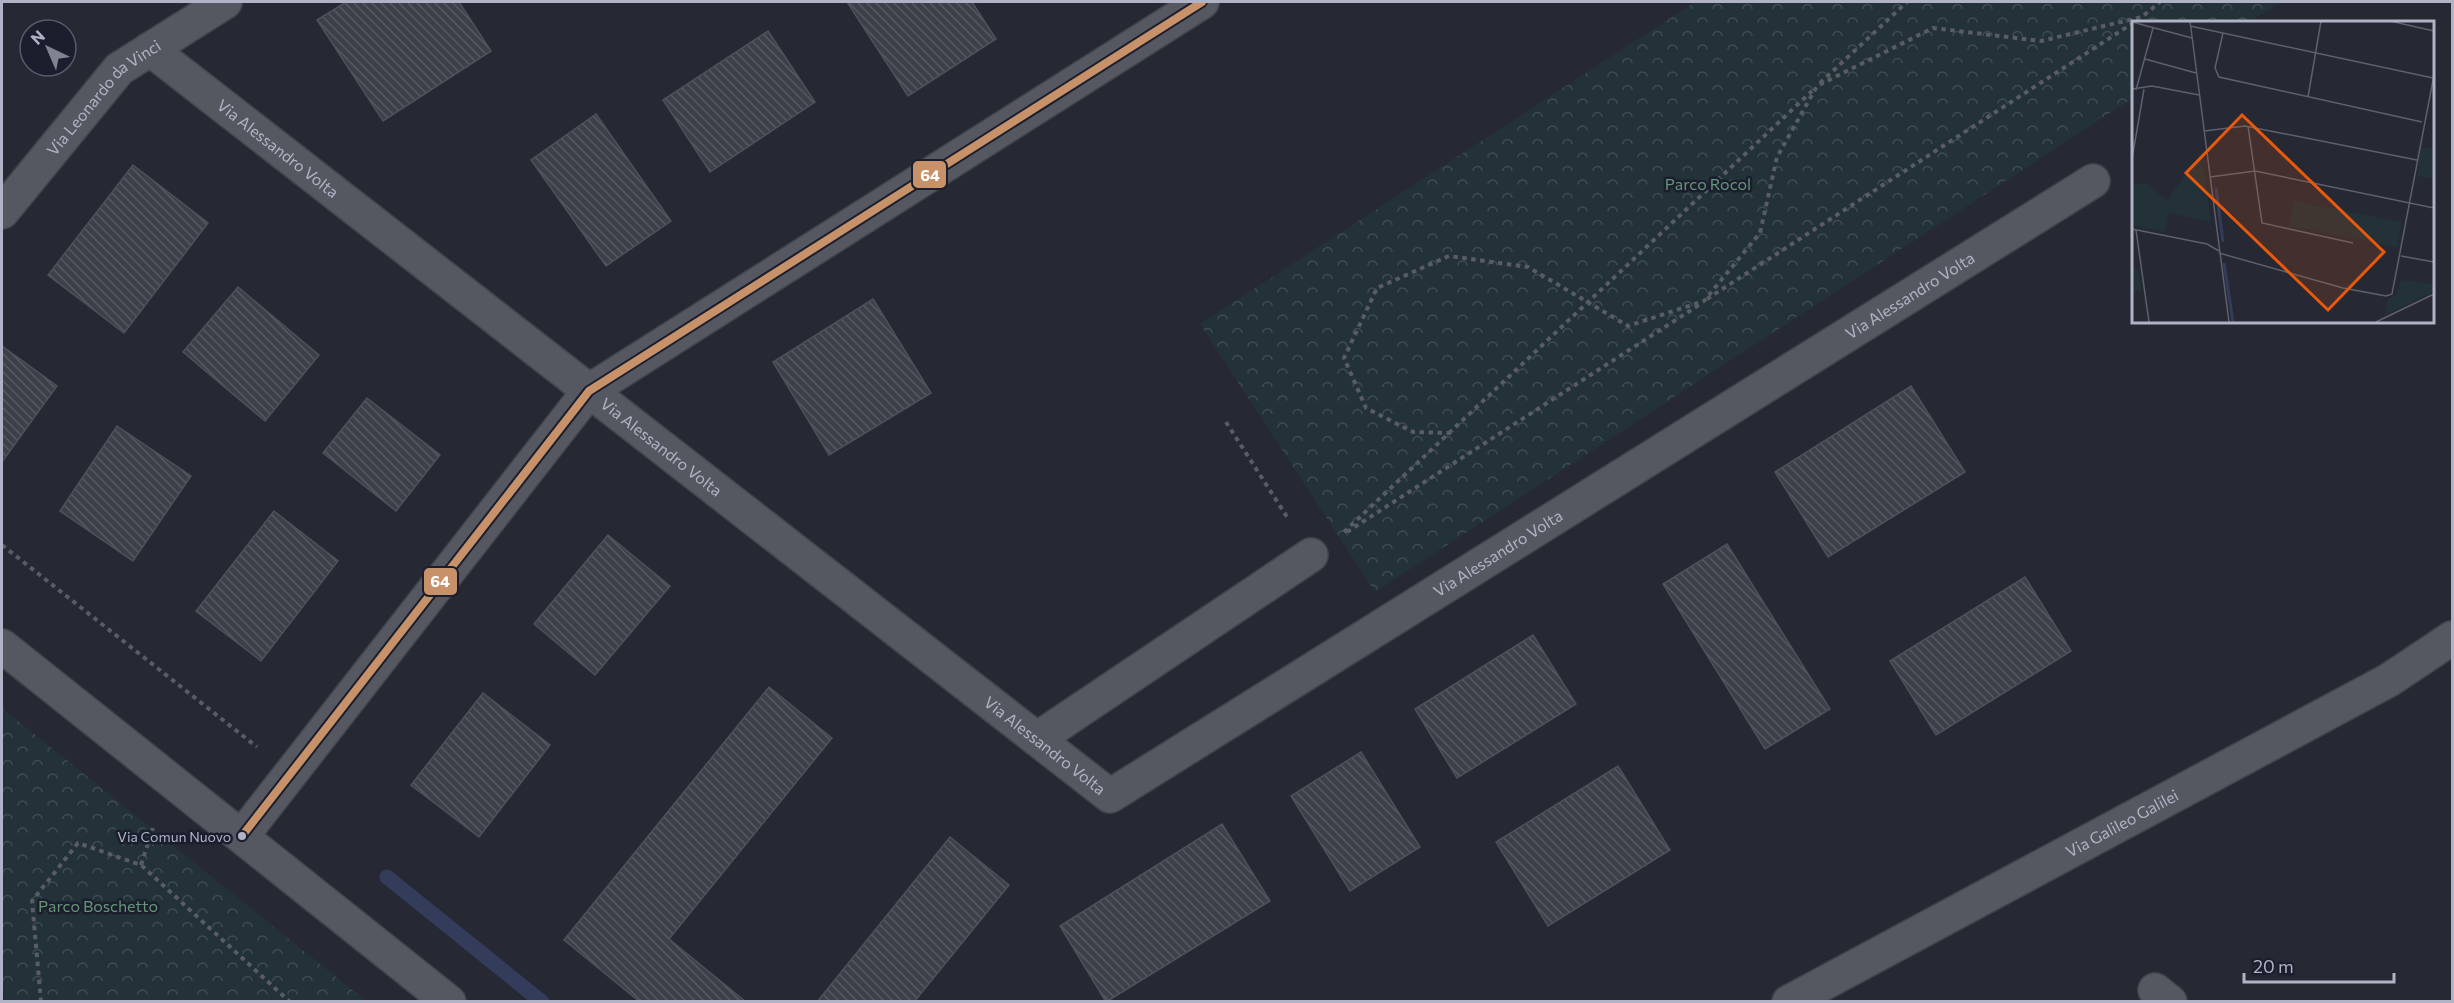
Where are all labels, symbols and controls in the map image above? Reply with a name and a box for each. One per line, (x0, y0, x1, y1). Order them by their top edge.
north arrow (18, 18, 78, 78)
inset map (2132, 21, 2433, 322)
text: N (26, 26, 48, 48)
street label: Via Leonardo da Vinci (42, 35, 164, 159)
street label: Via Alessandro Volta (214, 95, 343, 201)
line badge: 64 (912, 160, 947, 189)
text: 64 (920, 165, 940, 184)
park label: Parco Rocol (1665, 174, 1751, 193)
street label: Via Alessandro Volta (1842, 248, 1978, 343)
street label: Via Alessandro Volta (597, 393, 726, 500)
street label: Via Alessandro Volta (1430, 505, 1566, 600)
line badge: 64 (423, 567, 458, 596)
text: 64 (430, 571, 450, 590)
street label: Via Alessandro Volta (981, 692, 1110, 798)
street label: Via Galileo Galilei (2062, 785, 2181, 861)
place label: Via Comun Nuovo (117, 828, 231, 845)
marker: Via Comun Nuovo (236, 830, 248, 842)
park label: Parco Boschetto (38, 896, 158, 915)
scale bar (2244, 946, 2394, 984)
text: 20 m (2253, 955, 2294, 977)

